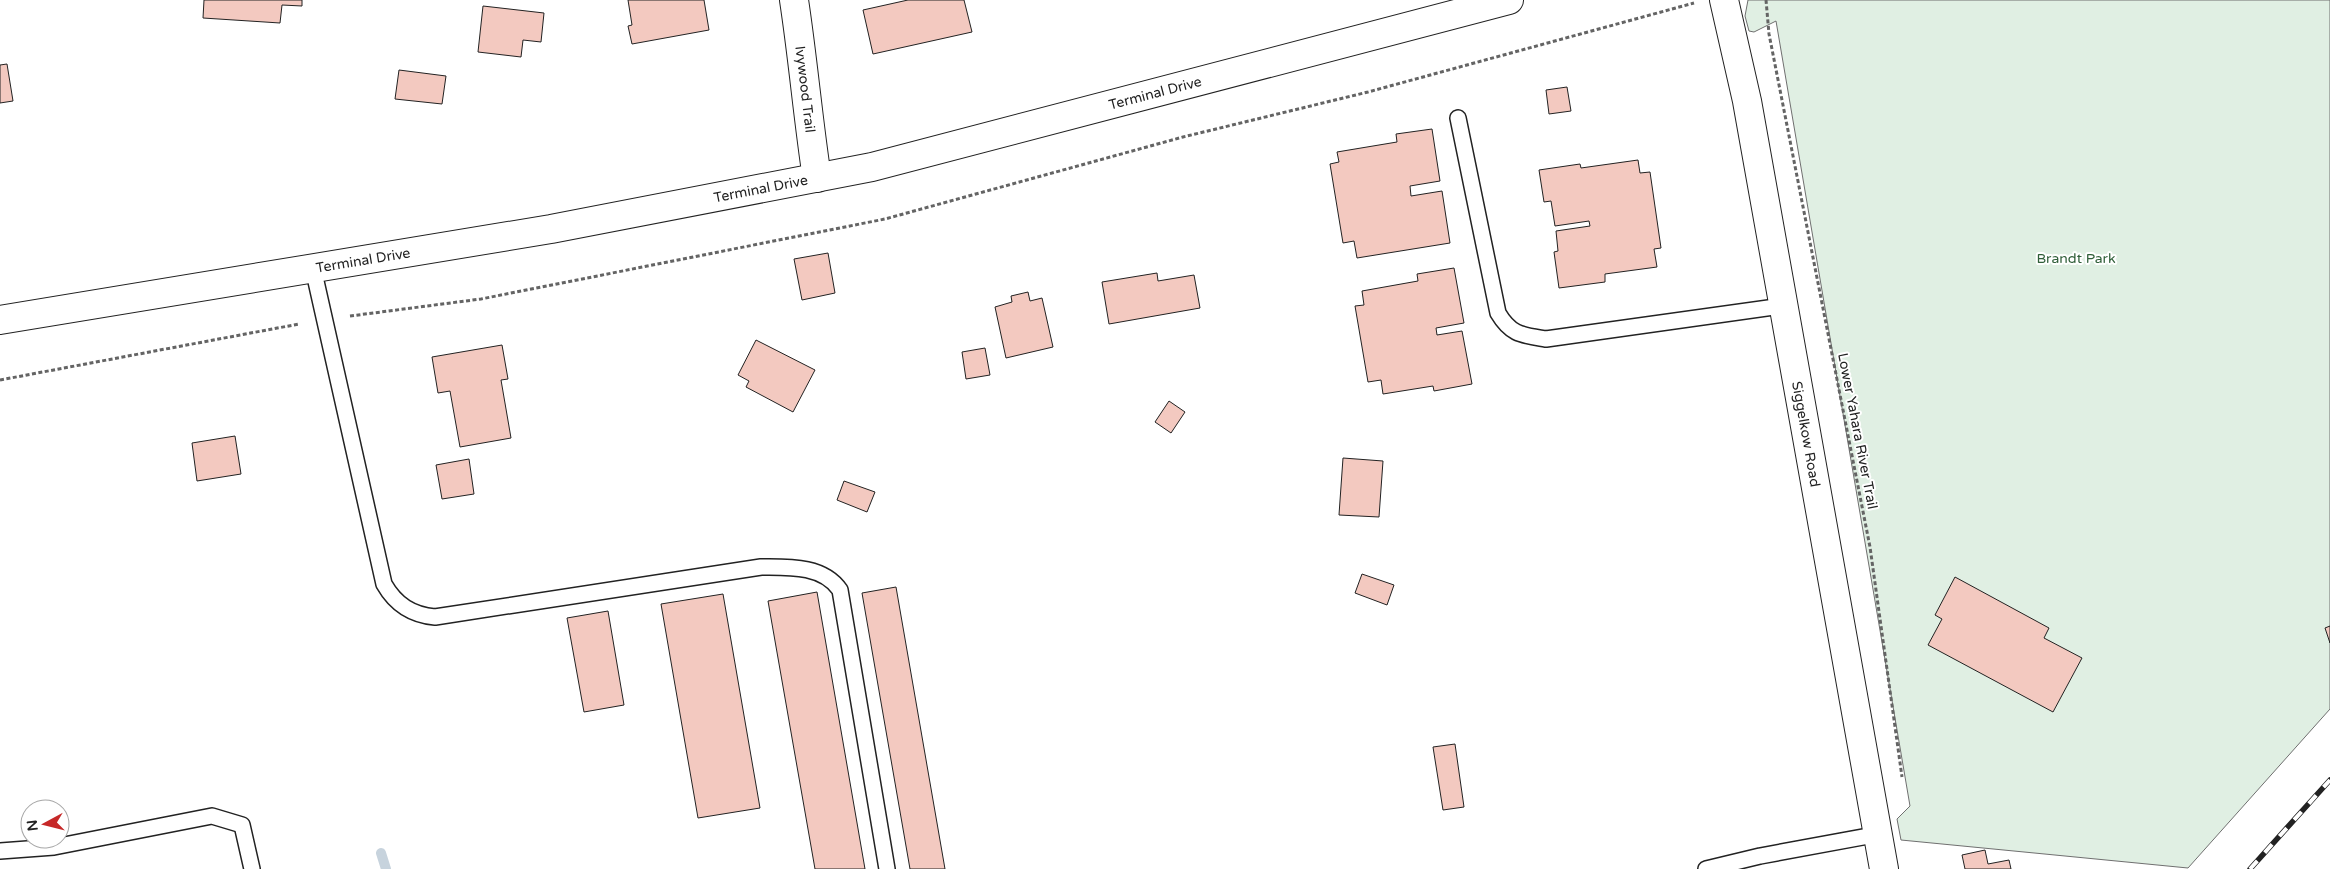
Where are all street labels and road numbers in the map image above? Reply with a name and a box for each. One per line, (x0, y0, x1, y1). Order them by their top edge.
street label: Ivywood Trail (791, 45, 819, 134)
street label: Terminal Drive (1107, 73, 1204, 114)
street label: Terminal Drive (712, 172, 809, 206)
street label: Terminal Drive (315, 244, 412, 277)
street label: Lower Yahara River Trail (1834, 351, 1881, 511)
street label: Siggelkow Road (1788, 380, 1824, 488)

